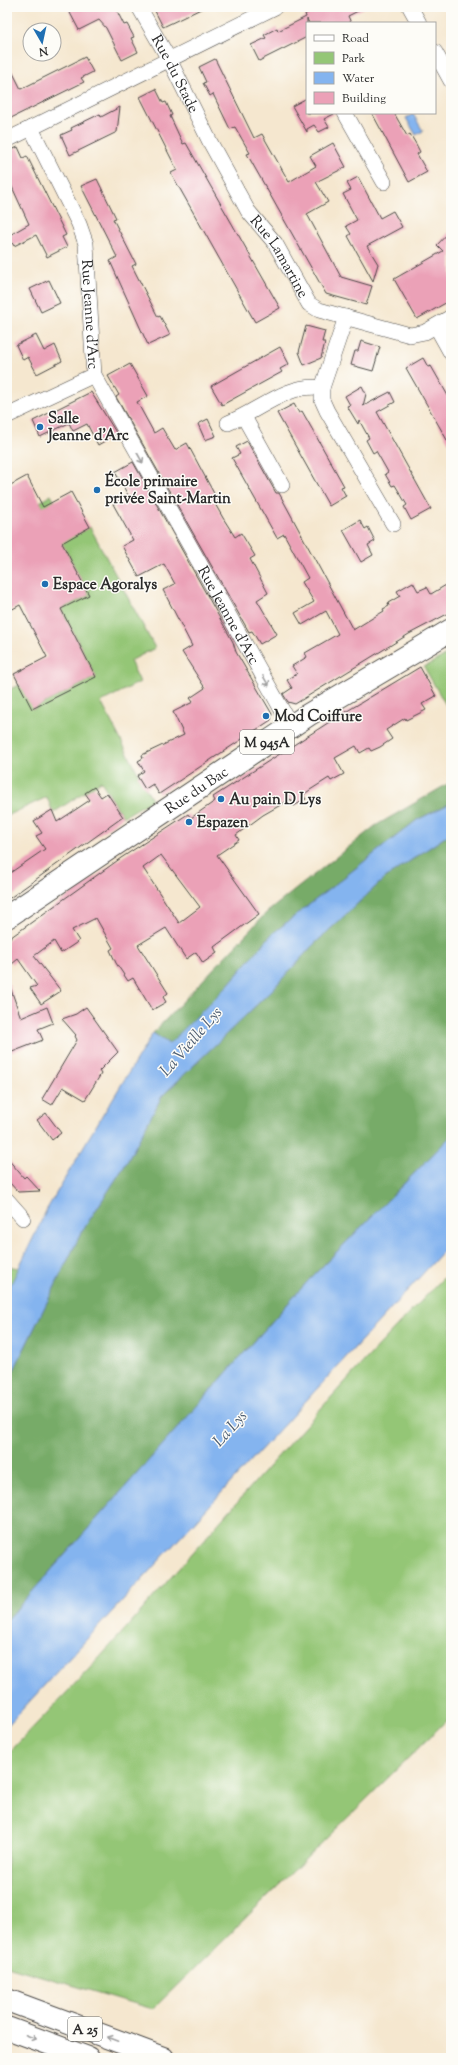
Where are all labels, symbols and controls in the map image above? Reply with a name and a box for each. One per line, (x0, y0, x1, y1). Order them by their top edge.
north arrow (22, 22, 62, 62)
legend (306, 22, 436, 114)
text: Road (342, 30, 369, 48)
street label: Rue du Stade (145, 31, 203, 117)
text: N (38, 42, 50, 60)
text: Park (342, 50, 365, 68)
text: Water (342, 70, 375, 88)
text: Building (342, 90, 386, 108)
street label: Rue Lamartine (244, 211, 313, 302)
street label: Rue Jeanne d'Arc (75, 259, 103, 370)
place label: Salle Jeanne d'Arc (47, 409, 129, 447)
marker: Salle Jeanne d'Arc (35, 422, 45, 432)
one-way arrow (137, 452, 144, 464)
place label: École primaire privée Saint-Martin (105, 470, 231, 510)
marker: École primaire privée Saint-Martin (92, 485, 102, 495)
street label: Rue Jeanne d'Arc (191, 563, 264, 669)
place label: Espace Agoralys (53, 575, 157, 596)
marker: Espace Agoralys (40, 579, 50, 589)
one-way arrow (262, 675, 270, 687)
place label: Mod Coiffure (274, 707, 362, 728)
marker: Mod Coiffure (261, 711, 271, 721)
road number: M 945A (240, 730, 294, 754)
street label: Rue du Bac (161, 762, 233, 820)
place label: Au pain D Lys (229, 790, 321, 811)
marker: Au pain D Lys (216, 794, 226, 804)
place label: Espazen (197, 813, 249, 834)
marker: Espazen (184, 817, 194, 827)
water label: La Vieille Lys (155, 1003, 229, 1082)
water label: La Lys (208, 1406, 253, 1453)
road number: A 25 (68, 2017, 102, 2041)
one-way arrow (25, 2033, 37, 2041)
one-way arrow (108, 2035, 120, 2043)

